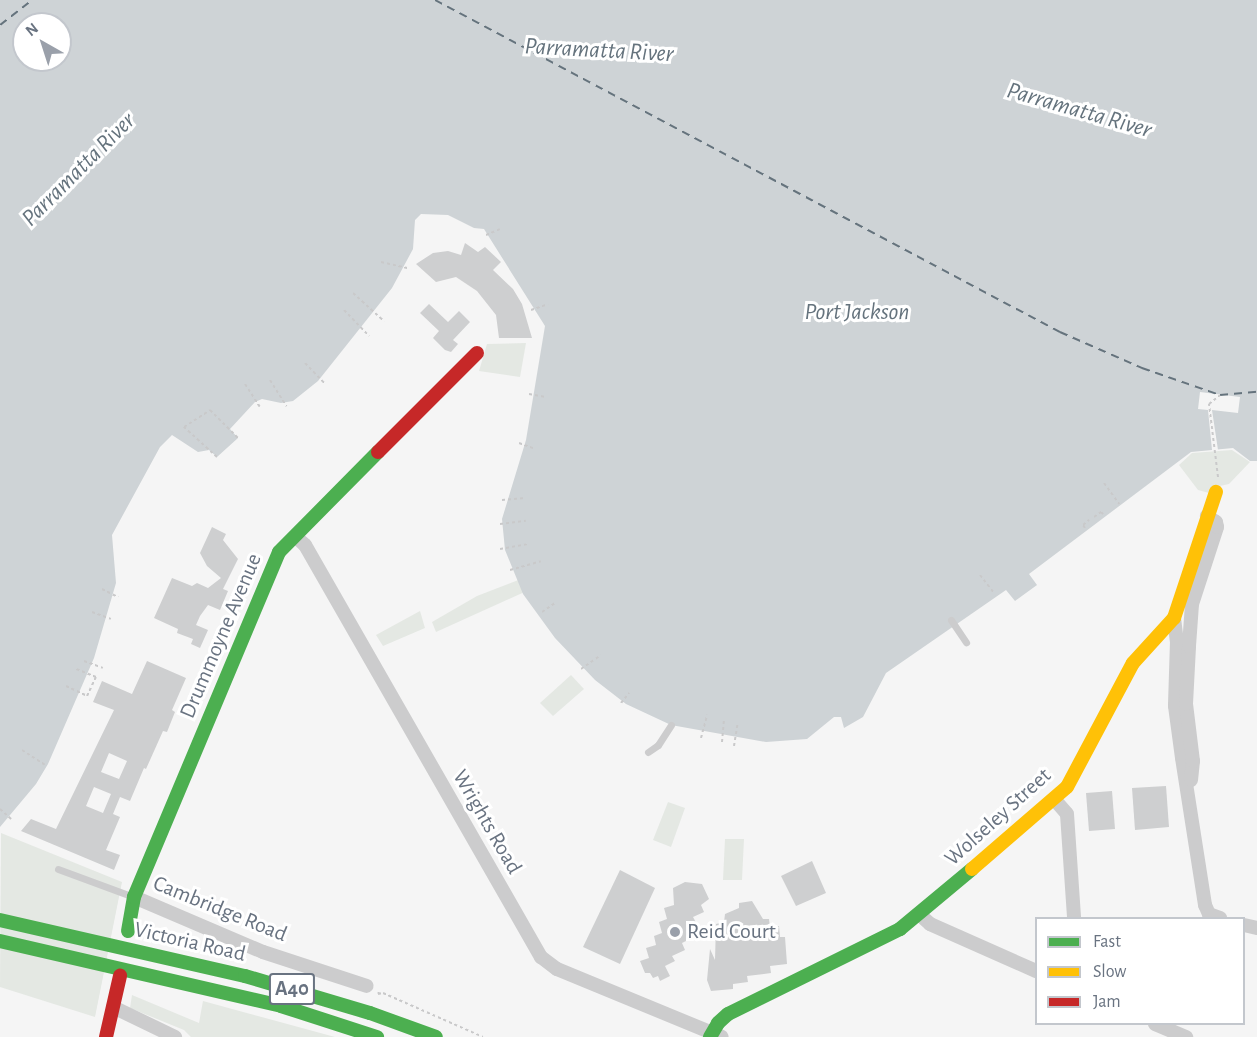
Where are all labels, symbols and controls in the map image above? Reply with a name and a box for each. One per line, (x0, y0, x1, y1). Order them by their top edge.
north arrow (12, 12, 72, 72)
text: N (23, 20, 41, 39)
water label: Parramatta River (524, 33, 674, 69)
water label: Parramatta River (1003, 77, 1155, 145)
water label: Parramatta River (16, 107, 142, 233)
water label: Port Jackson (804, 299, 910, 327)
street label: Drummoyne Avenue (174, 550, 268, 722)
street label: Wolseley Street (940, 762, 1056, 872)
street label: Wrights Road (447, 765, 527, 879)
street label: Cambridge Road (149, 870, 291, 948)
street label: Victoria Road (132, 916, 248, 968)
legend (1035, 917, 1245, 1025)
place label: Reid Court (687, 919, 776, 945)
marker: Reid Court (668, 925, 682, 939)
text: Fast (1093, 933, 1121, 951)
text: Slow (1093, 963, 1126, 981)
road number: A40 (268, 971, 316, 1007)
text: Jam (1093, 993, 1121, 1011)

